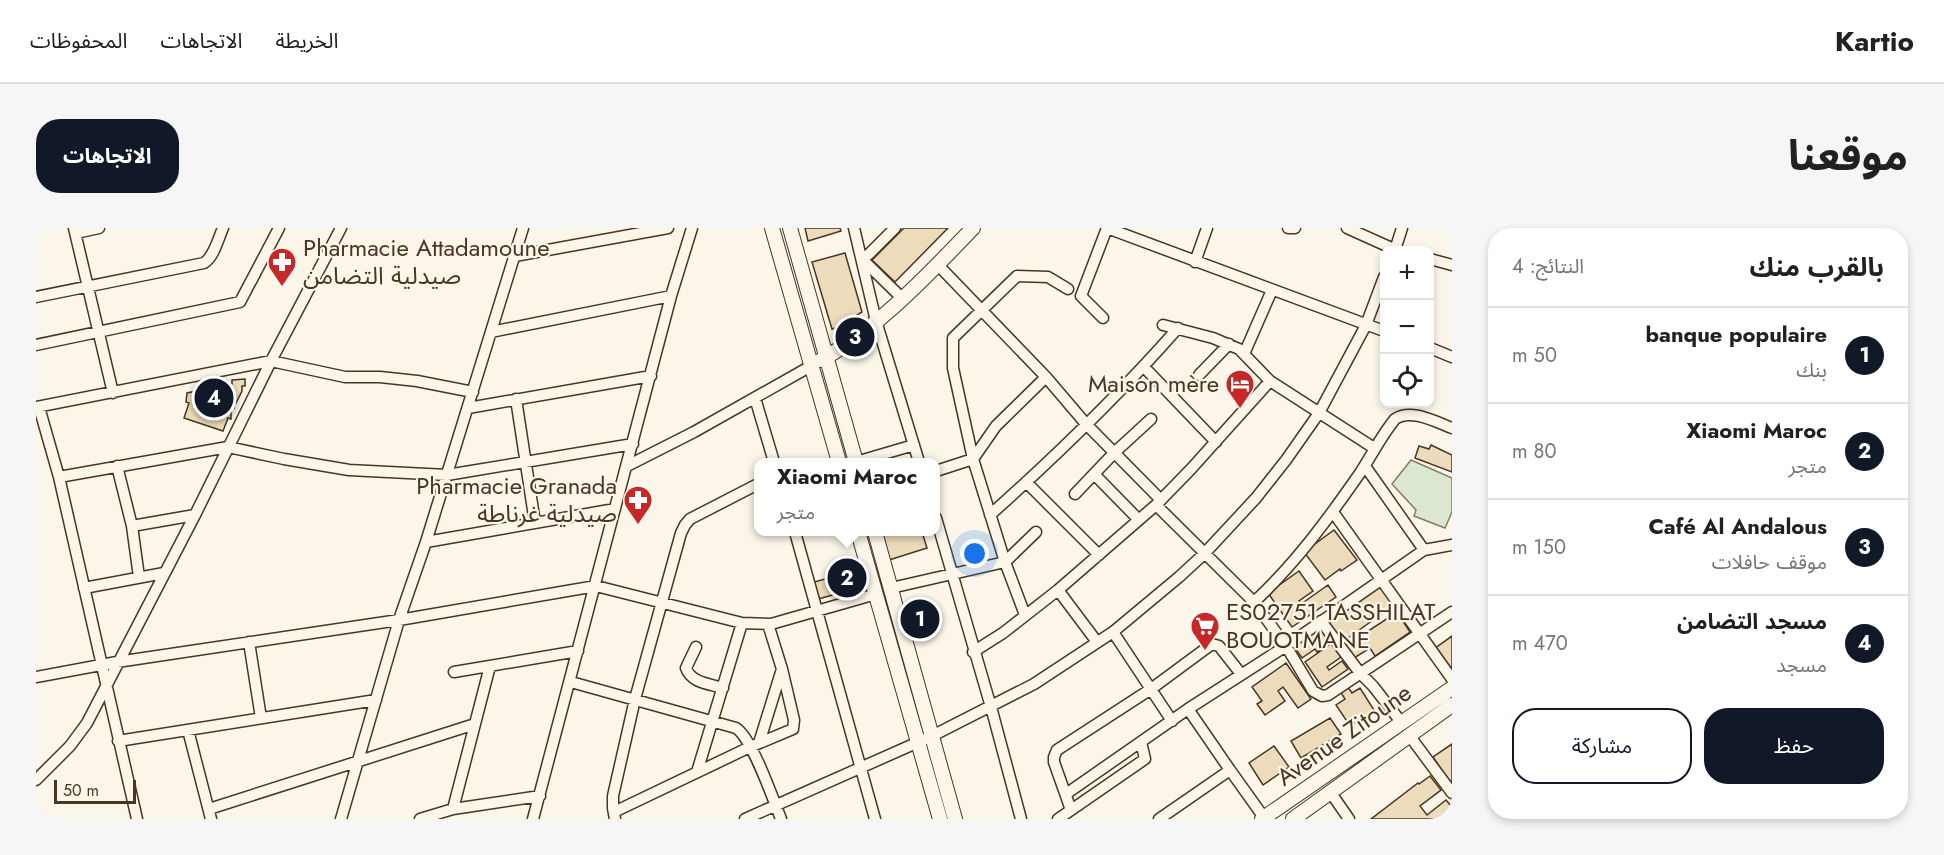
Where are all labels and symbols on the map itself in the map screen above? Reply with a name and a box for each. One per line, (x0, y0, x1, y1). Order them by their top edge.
place label: Pharmacie Attadamoune صيدلية التضامن (303, 230, 550, 293)
pharmacy icon: Pharmacie Attadamoune صيدلية التضامن (266, 246, 298, 288)
pin: 3 (836, 314, 874, 360)
place label: Maison mère (1088, 366, 1219, 401)
hotel icon: Maison mère (1224, 368, 1256, 410)
pin: 4 (194, 376, 234, 420)
place label: Pharmacie Granada صيدلية غرناطة (416, 468, 617, 531)
pharmacy icon: Pharmacie Granada صيدلية غرناطة (622, 484, 654, 526)
your location (960, 539, 989, 568)
pin: 2 (828, 556, 866, 600)
place label: ES02751 TASSHILAT BOUOTMANE (1226, 594, 1435, 657)
pin: 1 (900, 596, 940, 642)
supermarket icon: ES02751 TASSHILAT BOUOTMANE (1189, 610, 1221, 652)
street label: Avenue Zitoune (1269, 675, 1418, 794)
scale bar (54, 777, 136, 804)

